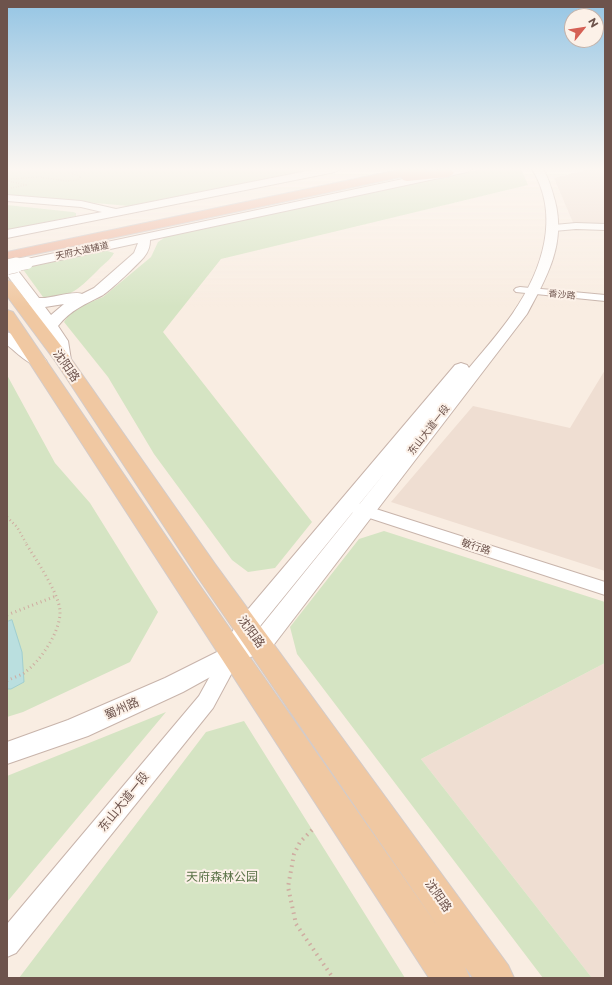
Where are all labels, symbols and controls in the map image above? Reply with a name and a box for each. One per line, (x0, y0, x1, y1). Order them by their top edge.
north arrow (564, 8, 604, 48)
text: N (585, 15, 602, 30)
street label: 天府大道辅道 (54, 240, 110, 262)
street label: 香沙路 (548, 288, 576, 302)
street label: 沈阳路 (50, 347, 82, 385)
street label: 东山大道一段 (406, 403, 452, 457)
street label: 敏行路 (460, 537, 492, 557)
street label: 沈阳路 (235, 613, 267, 651)
street label: 蜀州路 (103, 695, 141, 723)
street label: 东山大道一段 (96, 769, 152, 835)
park label: 天府森林公园 (186, 870, 258, 884)
street label: 沈阳路 (422, 877, 454, 915)

